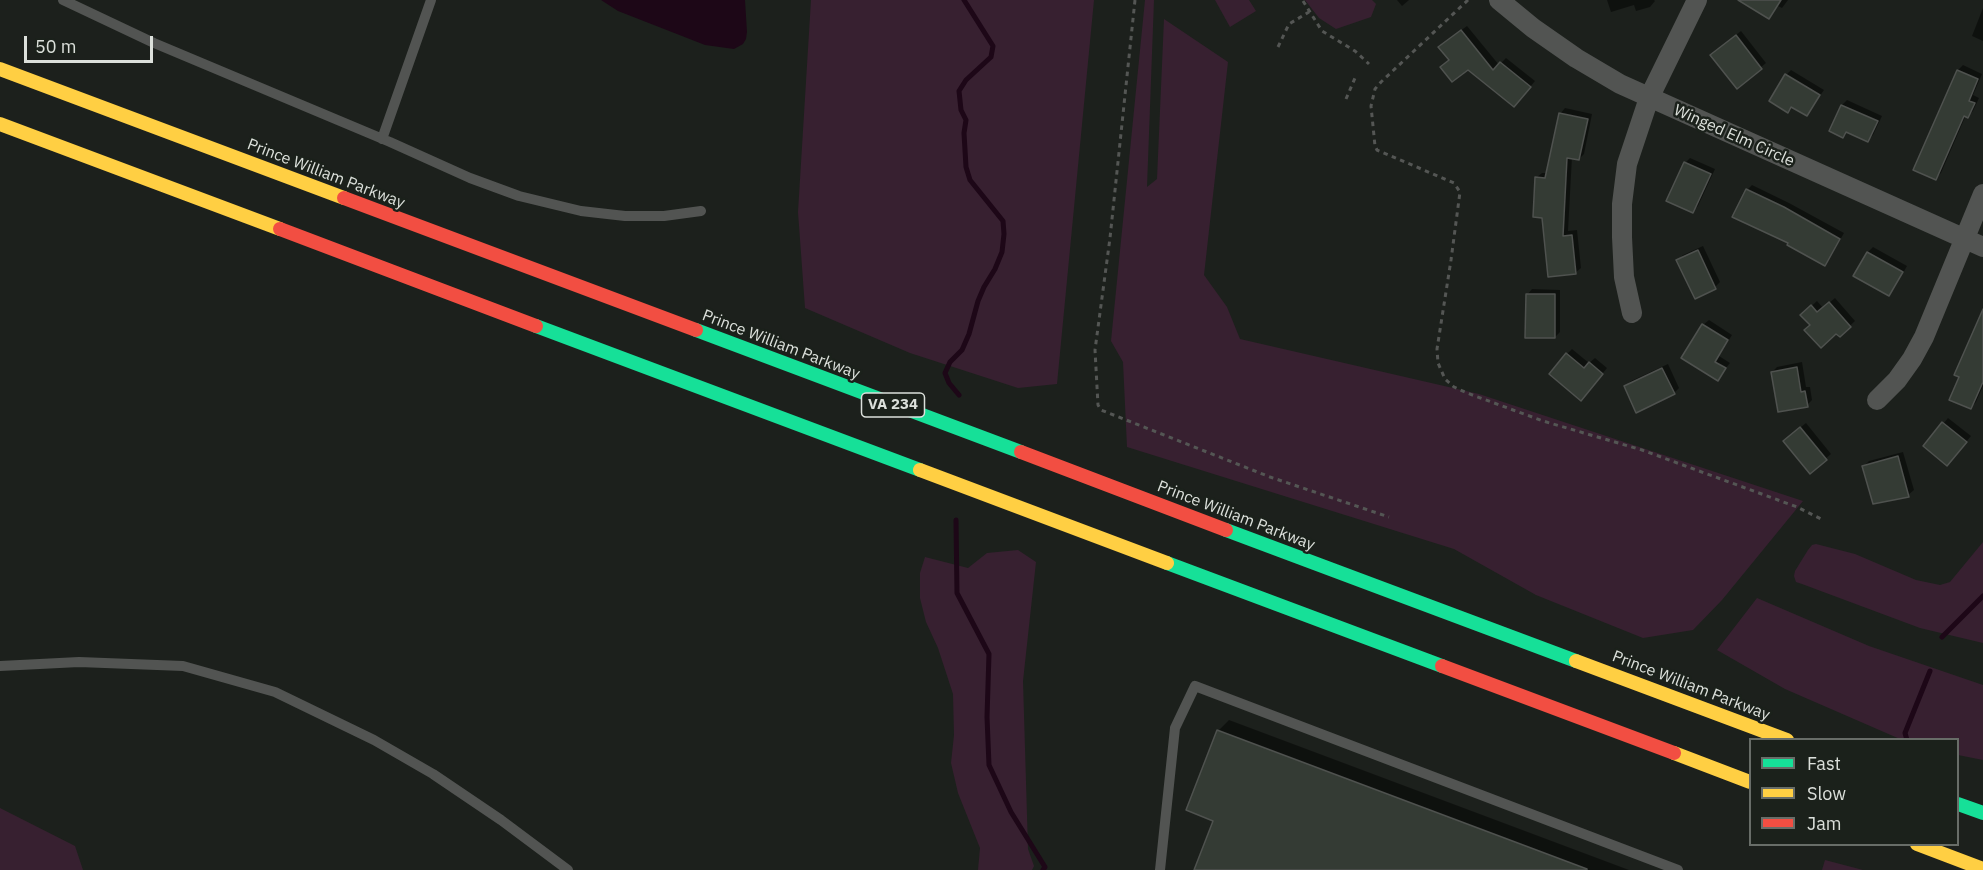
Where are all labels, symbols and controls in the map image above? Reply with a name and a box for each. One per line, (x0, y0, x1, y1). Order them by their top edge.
scale bar (27, 24, 156, 62)
text: 50 m (35, 35, 77, 58)
street label: Winged Elm Circle (1671, 101, 1797, 171)
street label: Prince William Parkway (245, 135, 407, 213)
street label: Prince William Parkway (700, 306, 862, 384)
road number: VA 234 (862, 393, 924, 417)
street label: Prince William Parkway (1155, 477, 1317, 555)
street label: Prince William Parkway (1610, 647, 1772, 725)
legend (1749, 738, 1959, 846)
text: Fast (1807, 752, 1841, 775)
text: Slow (1807, 782, 1846, 805)
text: Jam (1807, 812, 1842, 835)

